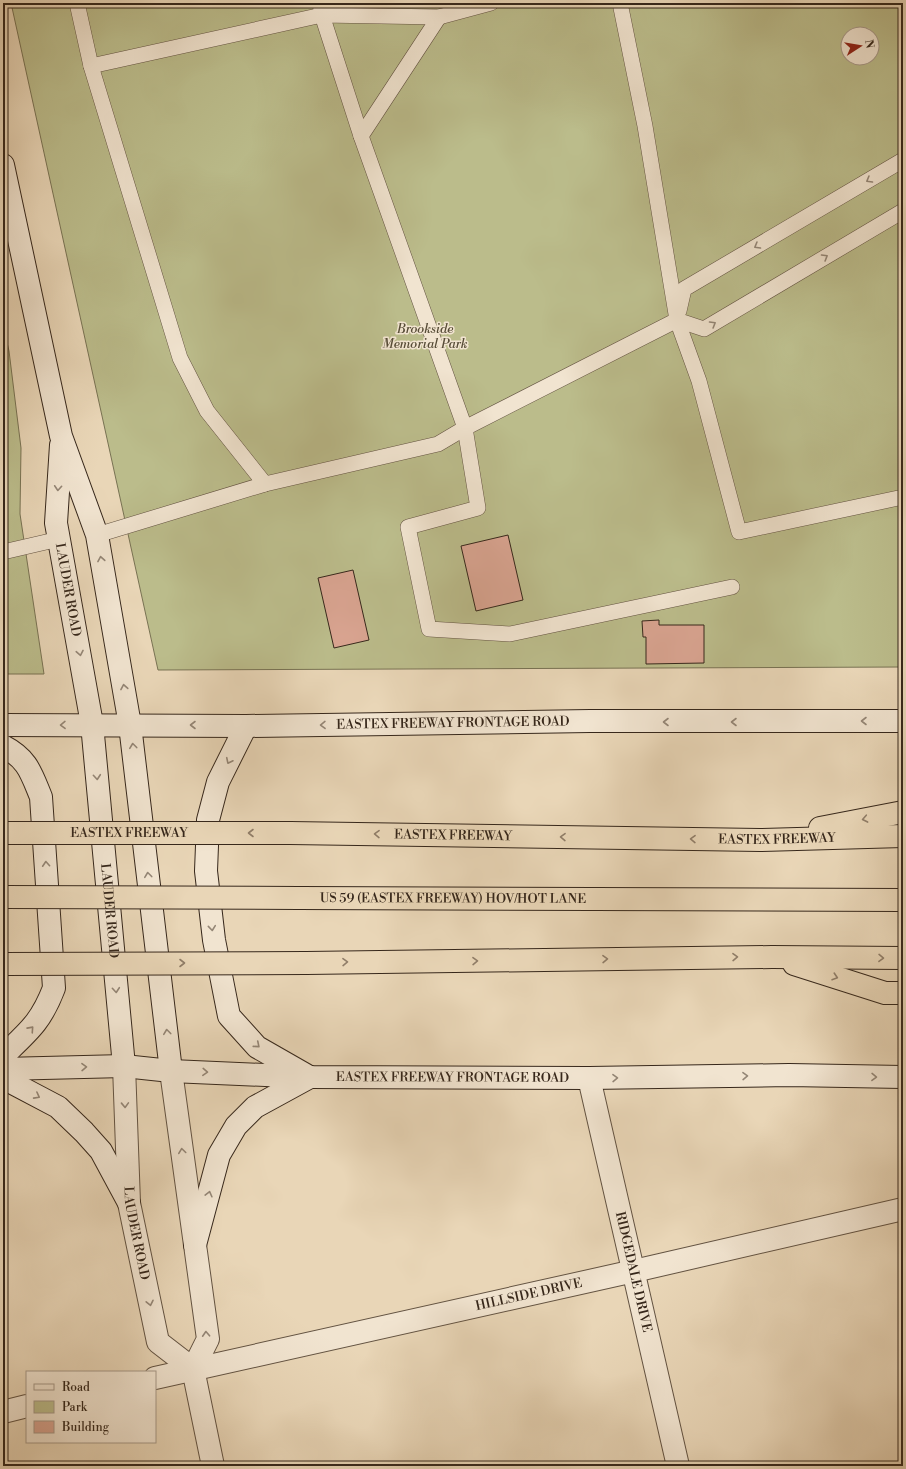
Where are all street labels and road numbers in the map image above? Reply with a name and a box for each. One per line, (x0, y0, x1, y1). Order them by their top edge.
street label: LAUDER ROAD (52, 542, 84, 638)
street label: EASTEX FREEWAY FRONTAGE ROAD (336, 713, 570, 733)
street label: EASTEX FREEWAY (70, 825, 189, 841)
street label: EASTEX FREEWAY (394, 827, 513, 844)
street label: EASTEX FREEWAY (718, 830, 837, 848)
street label: LAUDER ROAD (97, 863, 122, 959)
street label: US 59 (EASTEX FREEWAY) HOV/HOT LANE (320, 890, 586, 907)
street label: EASTEX FREEWAY FRONTAGE ROAD (336, 1069, 569, 1086)
street label: LAUDER ROAD (120, 1186, 153, 1281)
street label: RIDGEDALE DRIVE (612, 1210, 655, 1334)
street label: HILLSIDE DRIVE (474, 1275, 584, 1314)

